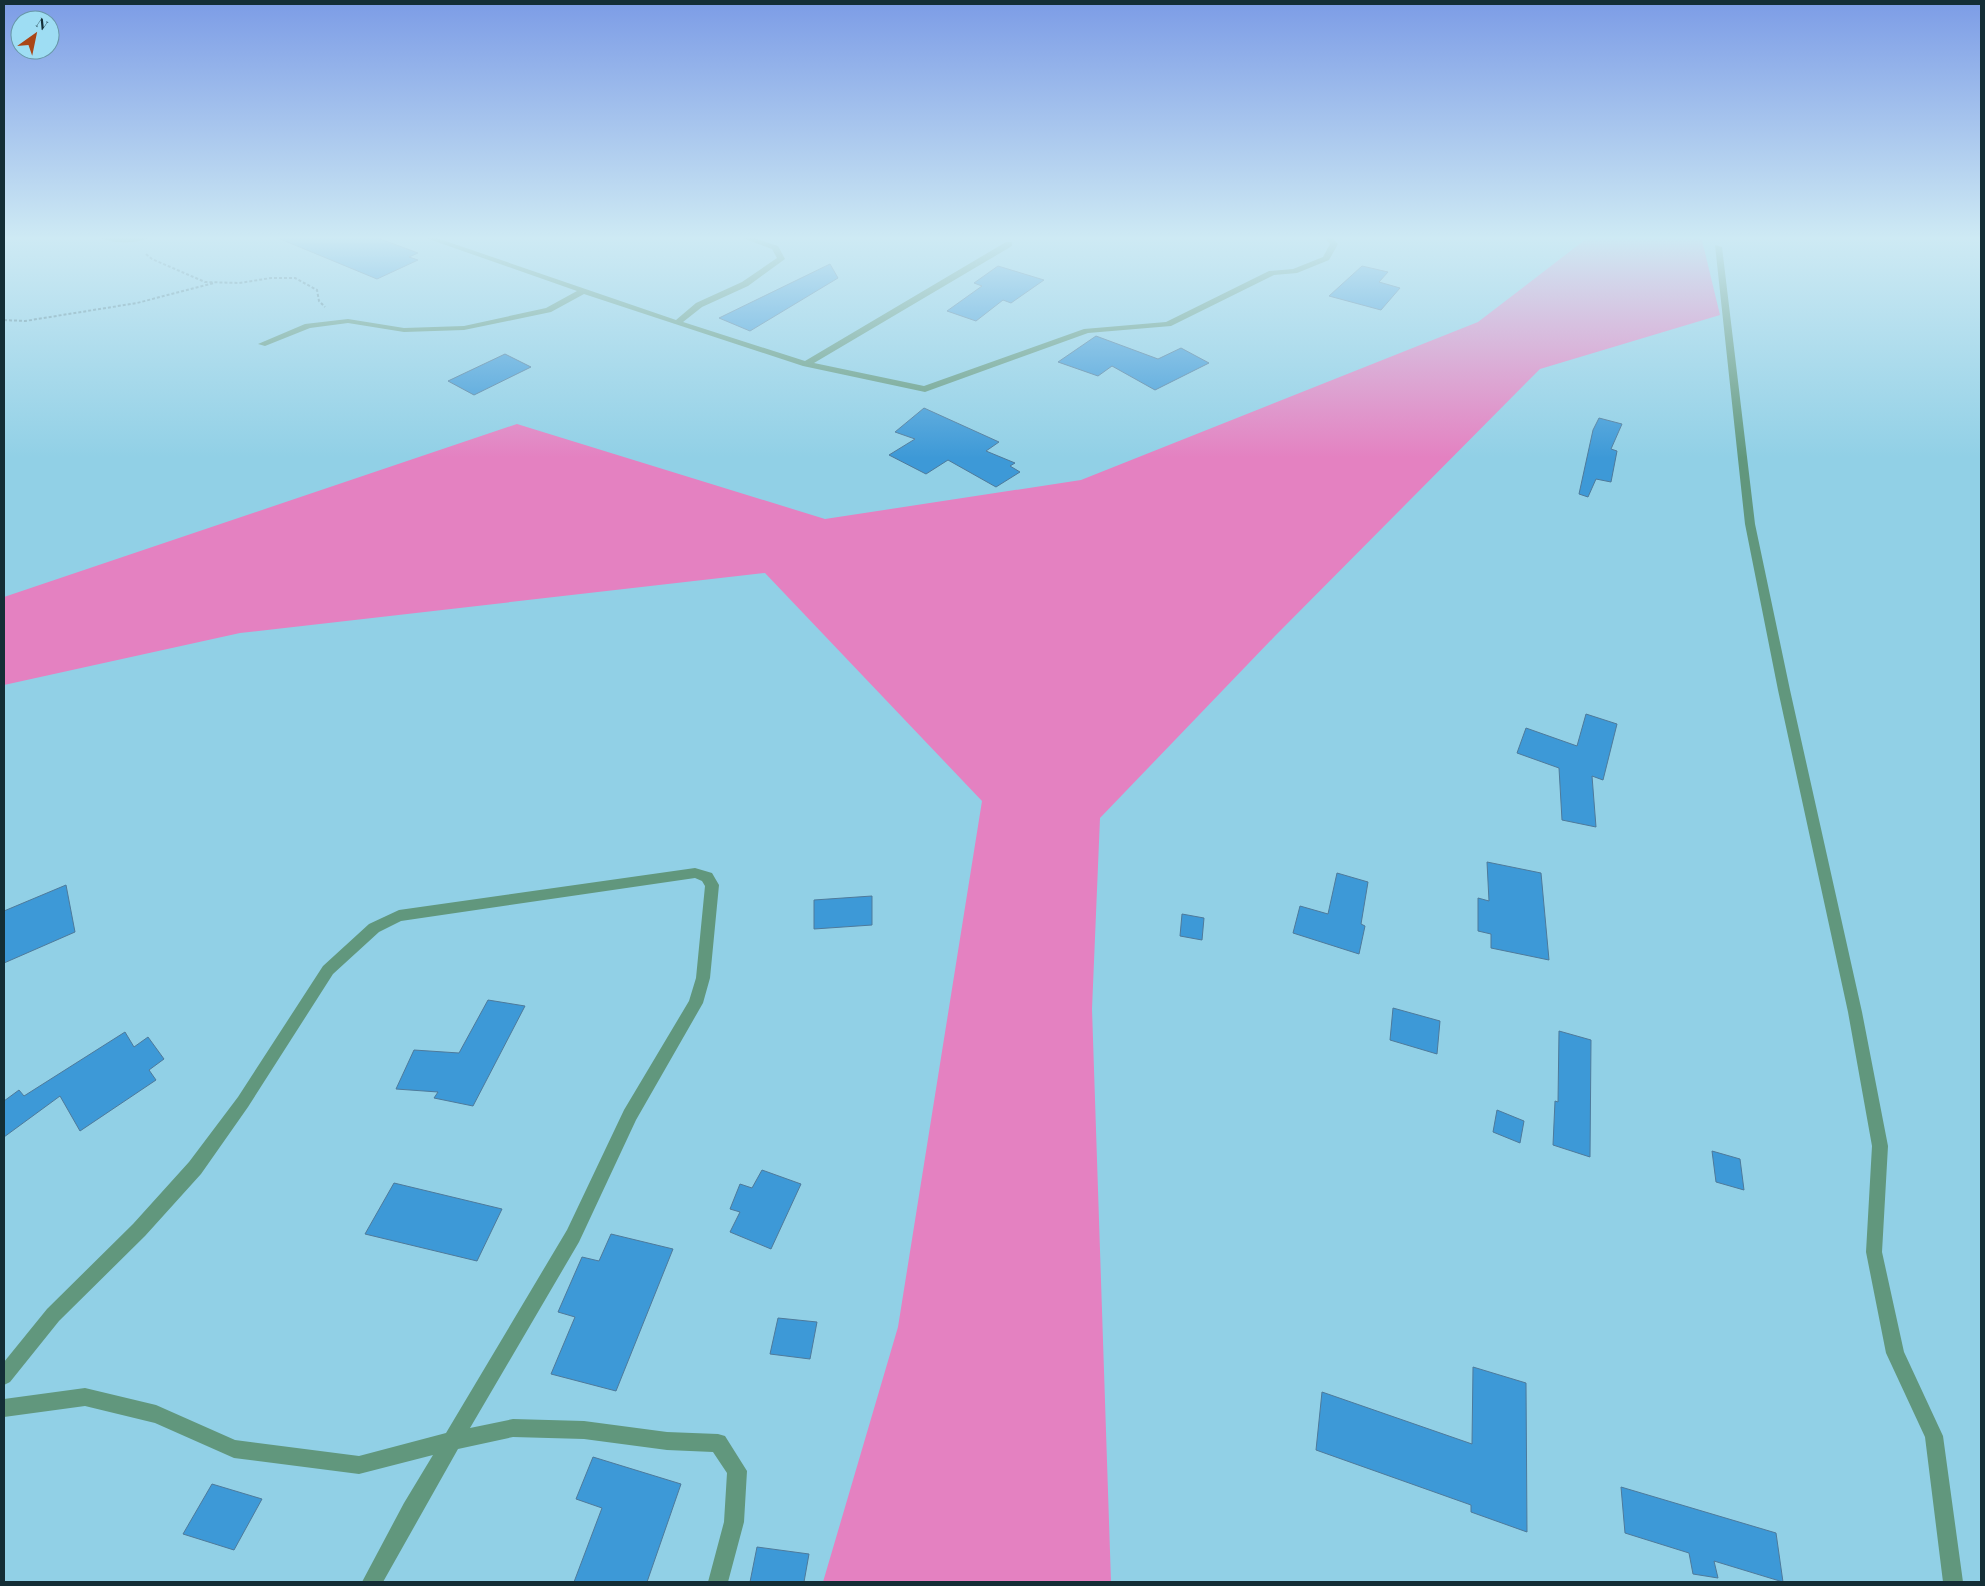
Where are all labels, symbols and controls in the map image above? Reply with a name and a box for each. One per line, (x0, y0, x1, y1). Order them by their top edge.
north arrow (10, 10, 60, 60)
text: N (33, 13, 52, 34)

